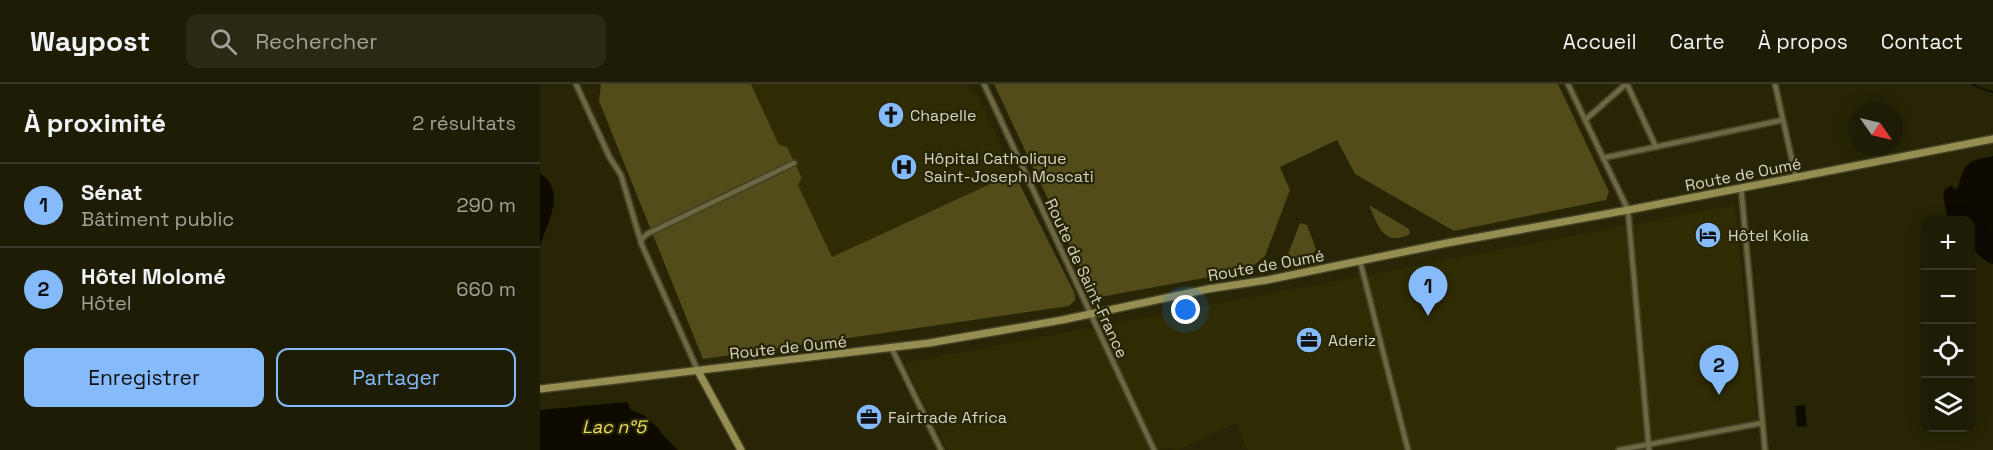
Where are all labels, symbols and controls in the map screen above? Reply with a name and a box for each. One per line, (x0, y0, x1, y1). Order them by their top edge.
search box (186, 14, 606, 68)
text: Waypost (30, 23, 150, 59)
icon: search (207, 25, 240, 58)
text: Rechercher (255, 27, 378, 55)
text: Accueil (1563, 28, 1637, 55)
text: Carte (1670, 28, 1725, 55)
text: À propos (1758, 28, 1848, 55)
text: Contact (1881, 28, 1963, 55)
church icon: Chapelle (876, 100, 906, 130)
north arrow (1849, 102, 1903, 156)
place label: Chapelle (910, 105, 976, 126)
text: À proximité (24, 106, 166, 140)
text: 2 résultats (412, 110, 516, 136)
place label: Hôpital Catholique Saint-Joseph Moscati (924, 148, 1094, 187)
hospital icon: Hôpital Catholique Saint-Joseph Moscati (889, 152, 919, 182)
street label: Route de Oumé (1683, 153, 1803, 196)
text: Sénat (81, 178, 143, 206)
text: 1 (39, 192, 48, 218)
text: 290 m (457, 192, 516, 218)
street label: Route de Saint-France (1040, 195, 1133, 361)
text: Bâtiment public (81, 206, 234, 232)
map controls (1921, 216, 1975, 432)
button: + (1921, 216, 1975, 270)
hotel icon: Hôtel Kolia (1693, 220, 1723, 250)
place label: Hôtel Kolia (1728, 225, 1809, 246)
street label: Route de Oumé (1206, 245, 1326, 286)
text: Hôtel Molomé (81, 262, 226, 290)
pin: 1 (1408, 266, 1448, 316)
button: − (1921, 270, 1975, 324)
text: 2 (38, 276, 49, 302)
text: 660 m (456, 276, 516, 302)
text: Hôtel (81, 290, 132, 316)
your location (1171, 295, 1200, 324)
button: locate (1921, 324, 1975, 378)
office icon: Aderiz (1294, 325, 1324, 355)
place label: Aderiz (1328, 330, 1376, 351)
street label: Route de Oumé (728, 331, 848, 364)
pin: 2 (1700, 346, 1738, 395)
button: Enregistrer (24, 348, 264, 407)
button: Partager (276, 348, 516, 407)
button: layers (1921, 378, 1975, 432)
office icon: Fairtrade Africa (854, 402, 884, 432)
place label: Fairtrade Africa (888, 407, 1007, 428)
water label: Lac n°5 (582, 415, 648, 438)

